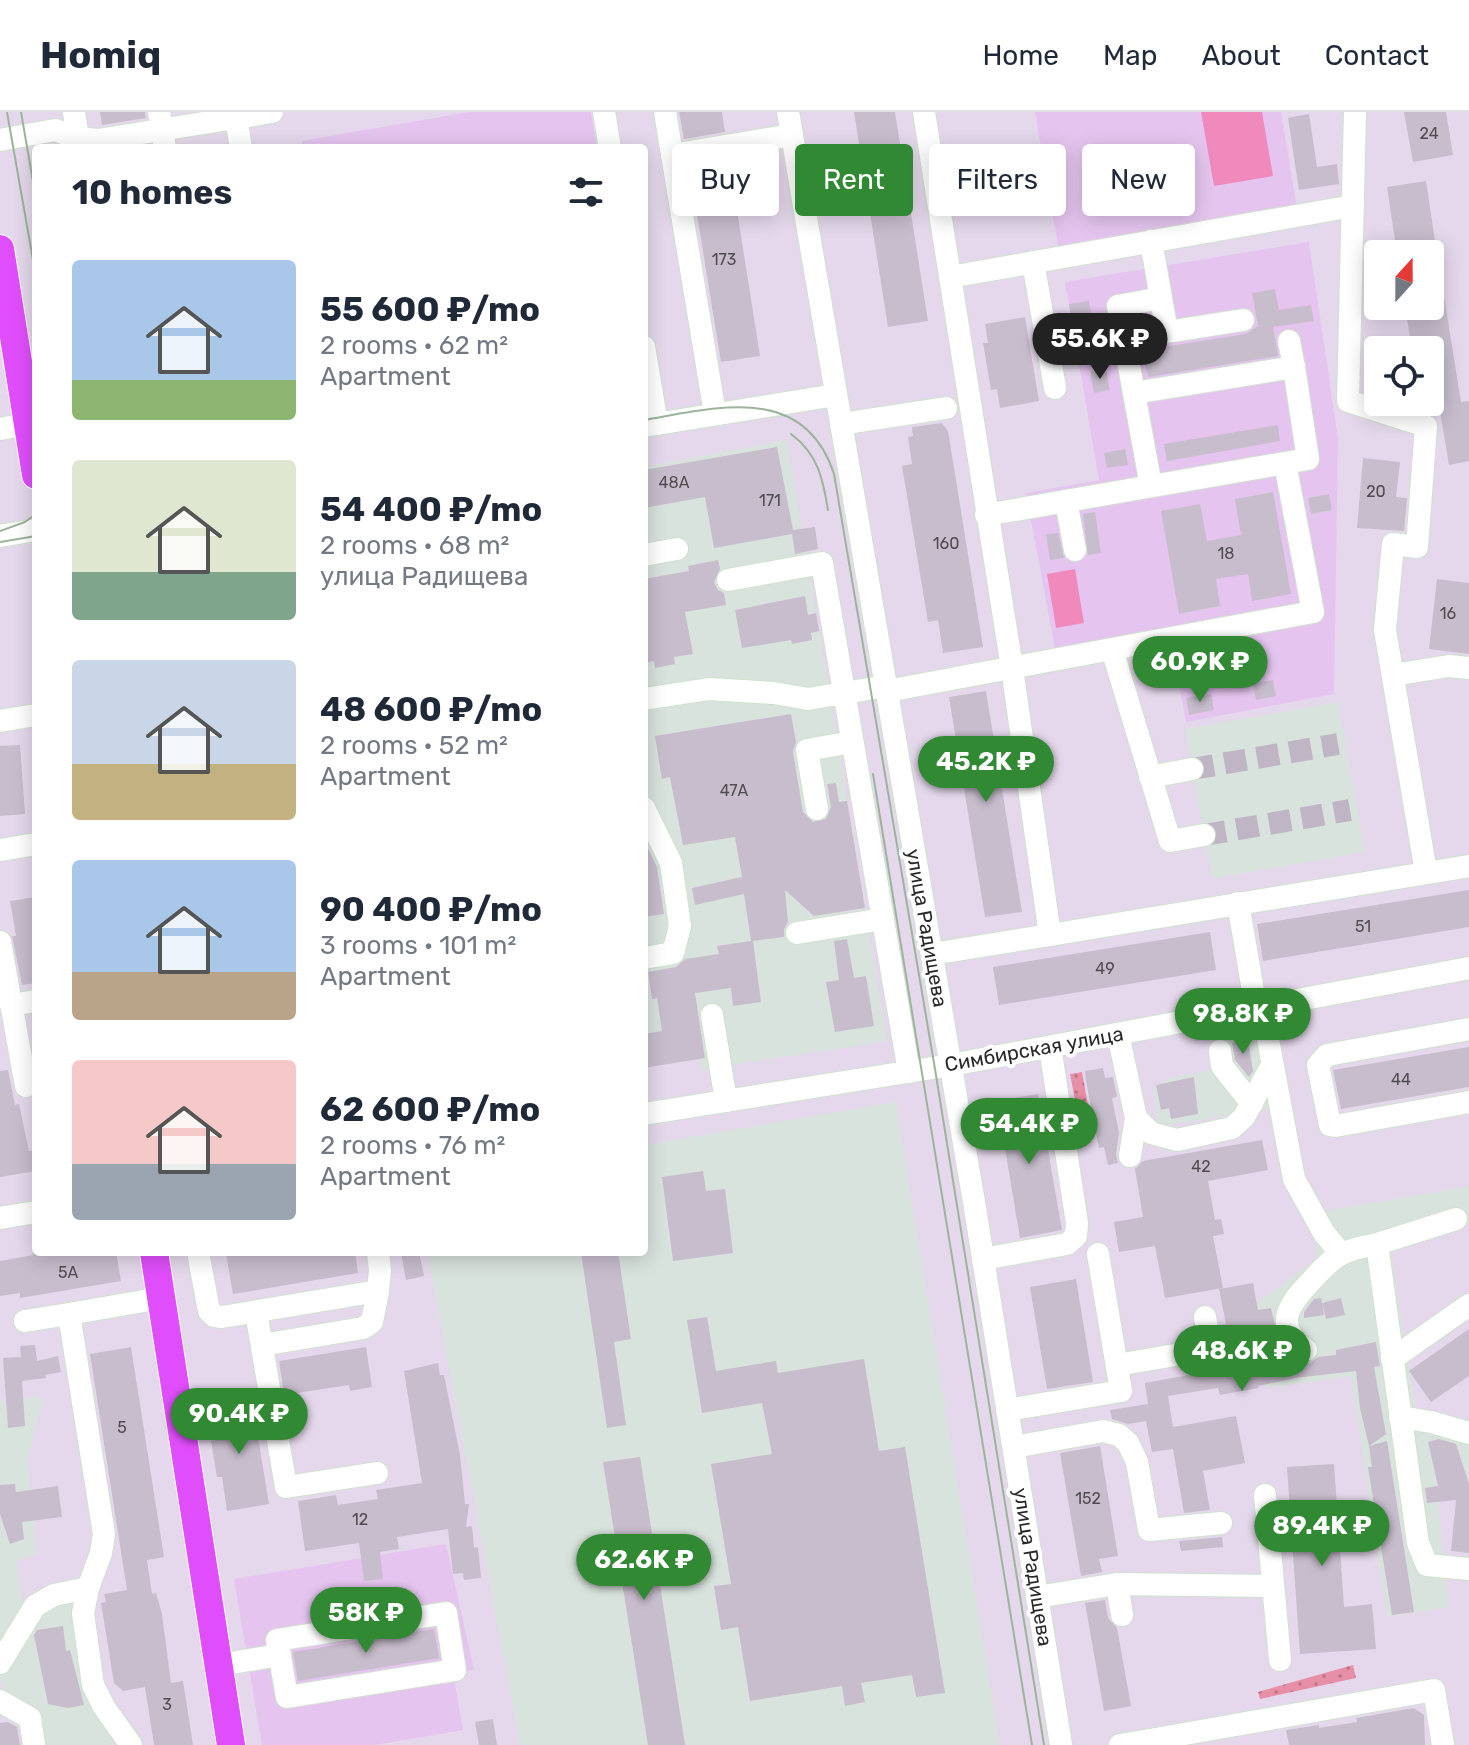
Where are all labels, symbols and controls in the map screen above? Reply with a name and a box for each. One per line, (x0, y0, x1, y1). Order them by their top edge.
text: Homiq (40, 32, 161, 78)
text: Home (982, 39, 1059, 72)
text: Map (1103, 39, 1157, 72)
text: About (1201, 39, 1281, 72)
text: Contact (1325, 39, 1429, 72)
house number: 24 (1419, 124, 1439, 143)
chip: Buy (672, 144, 779, 216)
chip: Rent (795, 144, 913, 216)
chip: Filters (929, 144, 1066, 216)
chip: New (1082, 144, 1195, 216)
icon: filters (564, 170, 608, 214)
text: 10 homes (72, 172, 232, 213)
north arrow (1364, 240, 1444, 320)
map controls (1364, 240, 1444, 416)
house number: 173 (712, 250, 736, 269)
text: 55 600 ₽/mo (320, 289, 540, 330)
icon: home (136, 292, 232, 388)
pin: 55.6K ₽ (1026, 313, 1174, 381)
text: 55.6K ₽ (1050, 323, 1150, 354)
text: 2 rooms · 62 m² (320, 330, 508, 361)
button: locate (1364, 336, 1444, 416)
text: Apartment (320, 361, 451, 392)
house number: 48А (659, 473, 690, 492)
house number: 20 (1366, 482, 1386, 501)
text: 54 400 ₽/mo (320, 489, 542, 530)
house number: 171 (759, 491, 781, 510)
icon: home (136, 492, 232, 588)
text: 2 rooms · 68 m² (320, 530, 509, 561)
house number: 160 (933, 534, 959, 553)
house number: 18 (1217, 544, 1235, 563)
text: улица Радищева (320, 561, 528, 592)
house number: 16 (1440, 604, 1457, 623)
pin: 60.9K ₽ (1126, 636, 1274, 704)
text: 60.9K ₽ (1151, 646, 1249, 677)
text: 48 600 ₽/mo (320, 689, 542, 730)
icon: home (136, 692, 232, 788)
text: 2 rooms · 52 m² (320, 730, 508, 761)
pin: 45.2K ₽ (912, 736, 1060, 804)
text: 45.2K ₽ (936, 746, 1036, 777)
text: Apartment (320, 761, 451, 792)
house number: 47А (720, 781, 749, 800)
street label: улица Радищева (901, 847, 953, 1009)
text: 90 400 ₽/mo (320, 889, 542, 930)
icon: home (136, 892, 232, 988)
house number: 51 (1355, 917, 1371, 936)
text: 3 rooms · 101 m² (320, 930, 516, 961)
house number: 49 (1095, 959, 1115, 978)
text: Apartment (320, 961, 451, 992)
pin: 98.8K ₽ (1169, 988, 1317, 1056)
text: 98.8K ₽ (1193, 998, 1293, 1029)
street label: Симбирская улица (943, 1021, 1125, 1077)
house number: 44 (1391, 1070, 1411, 1089)
text: 62 600 ₽/mo (320, 1089, 540, 1130)
icon: home (136, 1092, 232, 1188)
pin: 54.4K ₽ (955, 1098, 1103, 1166)
text: 54.4K ₽ (979, 1108, 1079, 1139)
text: 2 rooms · 76 m² (320, 1130, 505, 1161)
house number: 42 (1191, 1157, 1211, 1176)
text: Apartment (320, 1161, 451, 1192)
house number: 5А (58, 1263, 78, 1282)
pin: 48.6K ₽ (1168, 1325, 1316, 1393)
text: 48.6K ₽ (1192, 1335, 1292, 1366)
pin: 90.4K ₽ (165, 1388, 313, 1456)
text: 90.4K ₽ (189, 1398, 289, 1429)
house number: 5 (117, 1418, 127, 1437)
street label: улица Радищева (1009, 1486, 1057, 1648)
house number: 152 (1075, 1489, 1101, 1508)
pin: 89.4K ₽ (1248, 1500, 1396, 1568)
house number: 12 (352, 1510, 368, 1529)
text: 89.4K ₽ (1272, 1510, 1372, 1541)
pin: 62.6K ₽ (570, 1534, 718, 1602)
text: 62.6K ₽ (594, 1544, 694, 1575)
pin: 58K ₽ (310, 1587, 422, 1655)
text: 58K ₽ (328, 1597, 404, 1628)
house number: 3 (162, 1695, 172, 1714)

